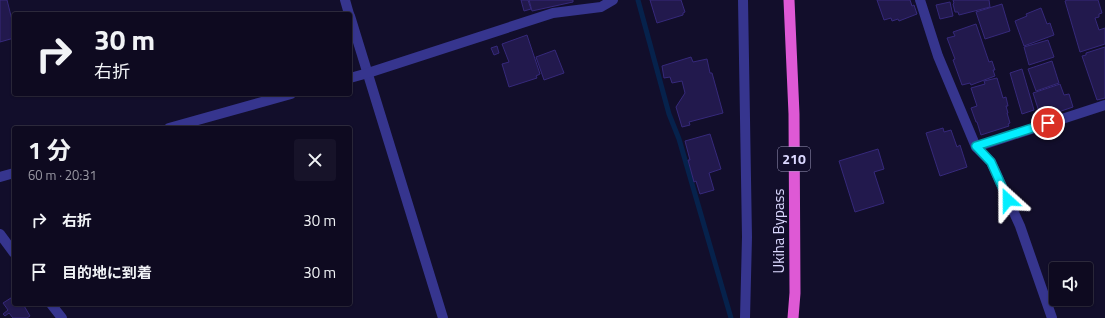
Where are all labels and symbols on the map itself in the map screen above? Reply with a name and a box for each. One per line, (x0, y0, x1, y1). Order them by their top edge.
pin (1031, 106, 1065, 140)
road number: 210 (778, 147, 810, 171)
position arrow (987, 179, 1029, 221)
street label: Ukiha Bypass (767, 189, 790, 273)

